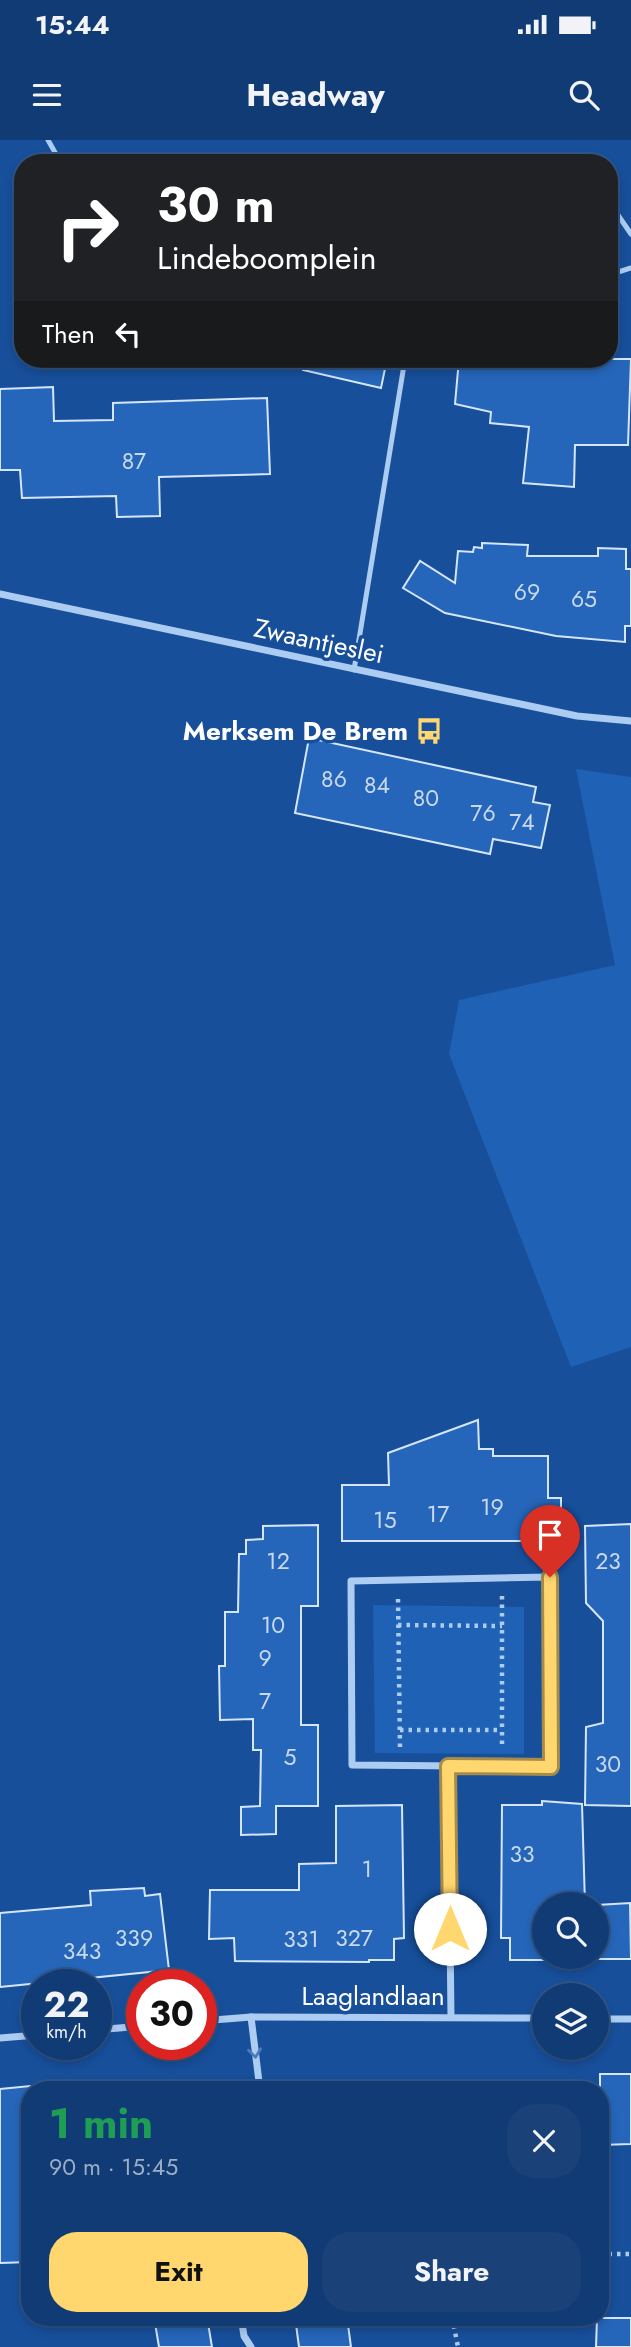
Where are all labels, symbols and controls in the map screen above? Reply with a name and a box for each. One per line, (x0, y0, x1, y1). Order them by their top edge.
text: 15:44 (35, 6, 110, 44)
text: Headway (246, 72, 385, 118)
icon: menu (28, 76, 66, 114)
icon: search (565, 76, 603, 114)
text: 30 m (157, 170, 275, 240)
icon: right (42, 182, 133, 273)
text: Lindeboomplein (157, 235, 377, 281)
text: Then (42, 315, 95, 353)
icon: left (109, 315, 147, 353)
house number: 87 (122, 444, 146, 478)
house number: 69 (514, 575, 540, 609)
house number: 65 (571, 582, 597, 616)
street label: Zwaantjeslei (251, 609, 387, 673)
place label: Merksem De Brem (183, 712, 408, 750)
bus stop icon: Merksem De Brem (414, 716, 444, 746)
house number: 86 (321, 762, 347, 796)
house number: 84 (364, 768, 390, 802)
house number: 80 (413, 781, 439, 815)
house number: 76 (470, 796, 496, 830)
house number: 74 (509, 805, 535, 839)
house number: 19 (480, 1490, 504, 1524)
house number: 17 (427, 1497, 449, 1531)
house number: 15 (373, 1503, 397, 1537)
pin (520, 1505, 580, 1577)
icon: arrive (531, 1516, 569, 1554)
house number: 12 (266, 1544, 290, 1578)
house number: 23 (595, 1544, 621, 1578)
house number: 10 (261, 1608, 285, 1642)
house number: 9 (258, 1641, 272, 1675)
house number: 7 (259, 1684, 271, 1718)
house number: 5 (284, 1740, 297, 1774)
house number: 30 (595, 1747, 621, 1781)
house number: 33 (509, 1837, 535, 1871)
house number: 1 (362, 1852, 372, 1886)
position arrow (413, 1892, 487, 1966)
map controls (532, 1892, 609, 2060)
button: search (532, 1892, 609, 1969)
house number: 339 (115, 1921, 153, 1955)
house number: 327 (335, 1921, 373, 1955)
house number: 331 (283, 1922, 319, 1956)
house number: 343 (63, 1934, 101, 1968)
speed limit sign: 30 (126, 1969, 217, 2060)
street label: Laaglandlaan (301, 1977, 445, 2015)
text: 22 (44, 1980, 89, 2030)
button: layers (532, 1983, 609, 2060)
text: km/h (46, 2019, 87, 2045)
one-way arrow (247, 2047, 262, 2059)
text: 1 min (49, 2093, 153, 2154)
button: close (507, 2104, 581, 2178)
text: 90 m · 15:45 (49, 2150, 178, 2184)
button: Exit (49, 2232, 308, 2312)
button: Share (322, 2232, 581, 2312)

